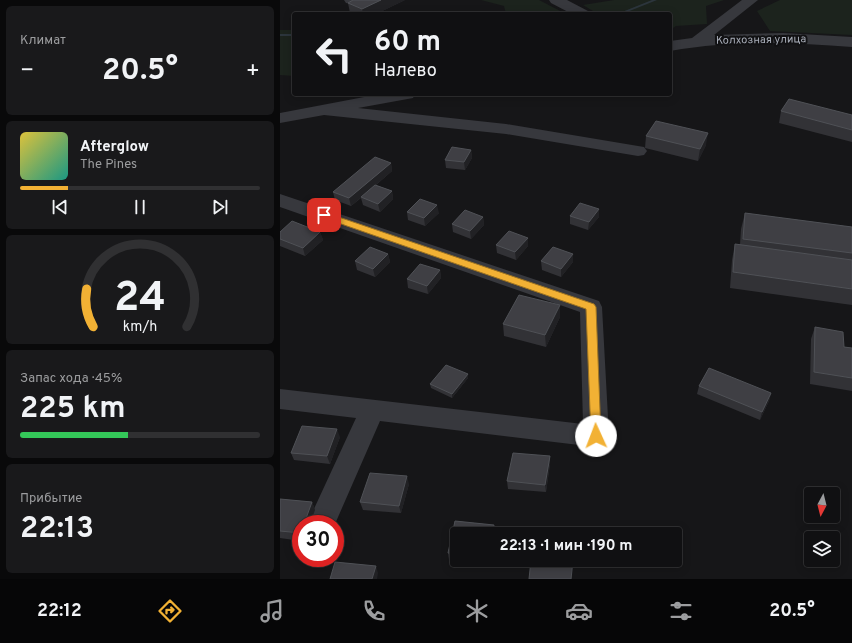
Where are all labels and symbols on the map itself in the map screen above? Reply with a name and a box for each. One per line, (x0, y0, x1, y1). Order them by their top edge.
street label: Колхозная улица (716, 32, 807, 48)
pin (307, 198, 341, 232)
position arrow (575, 415, 617, 457)
north arrow (804, 487, 840, 523)
speed limit sign: 30 (292, 515, 344, 567)

